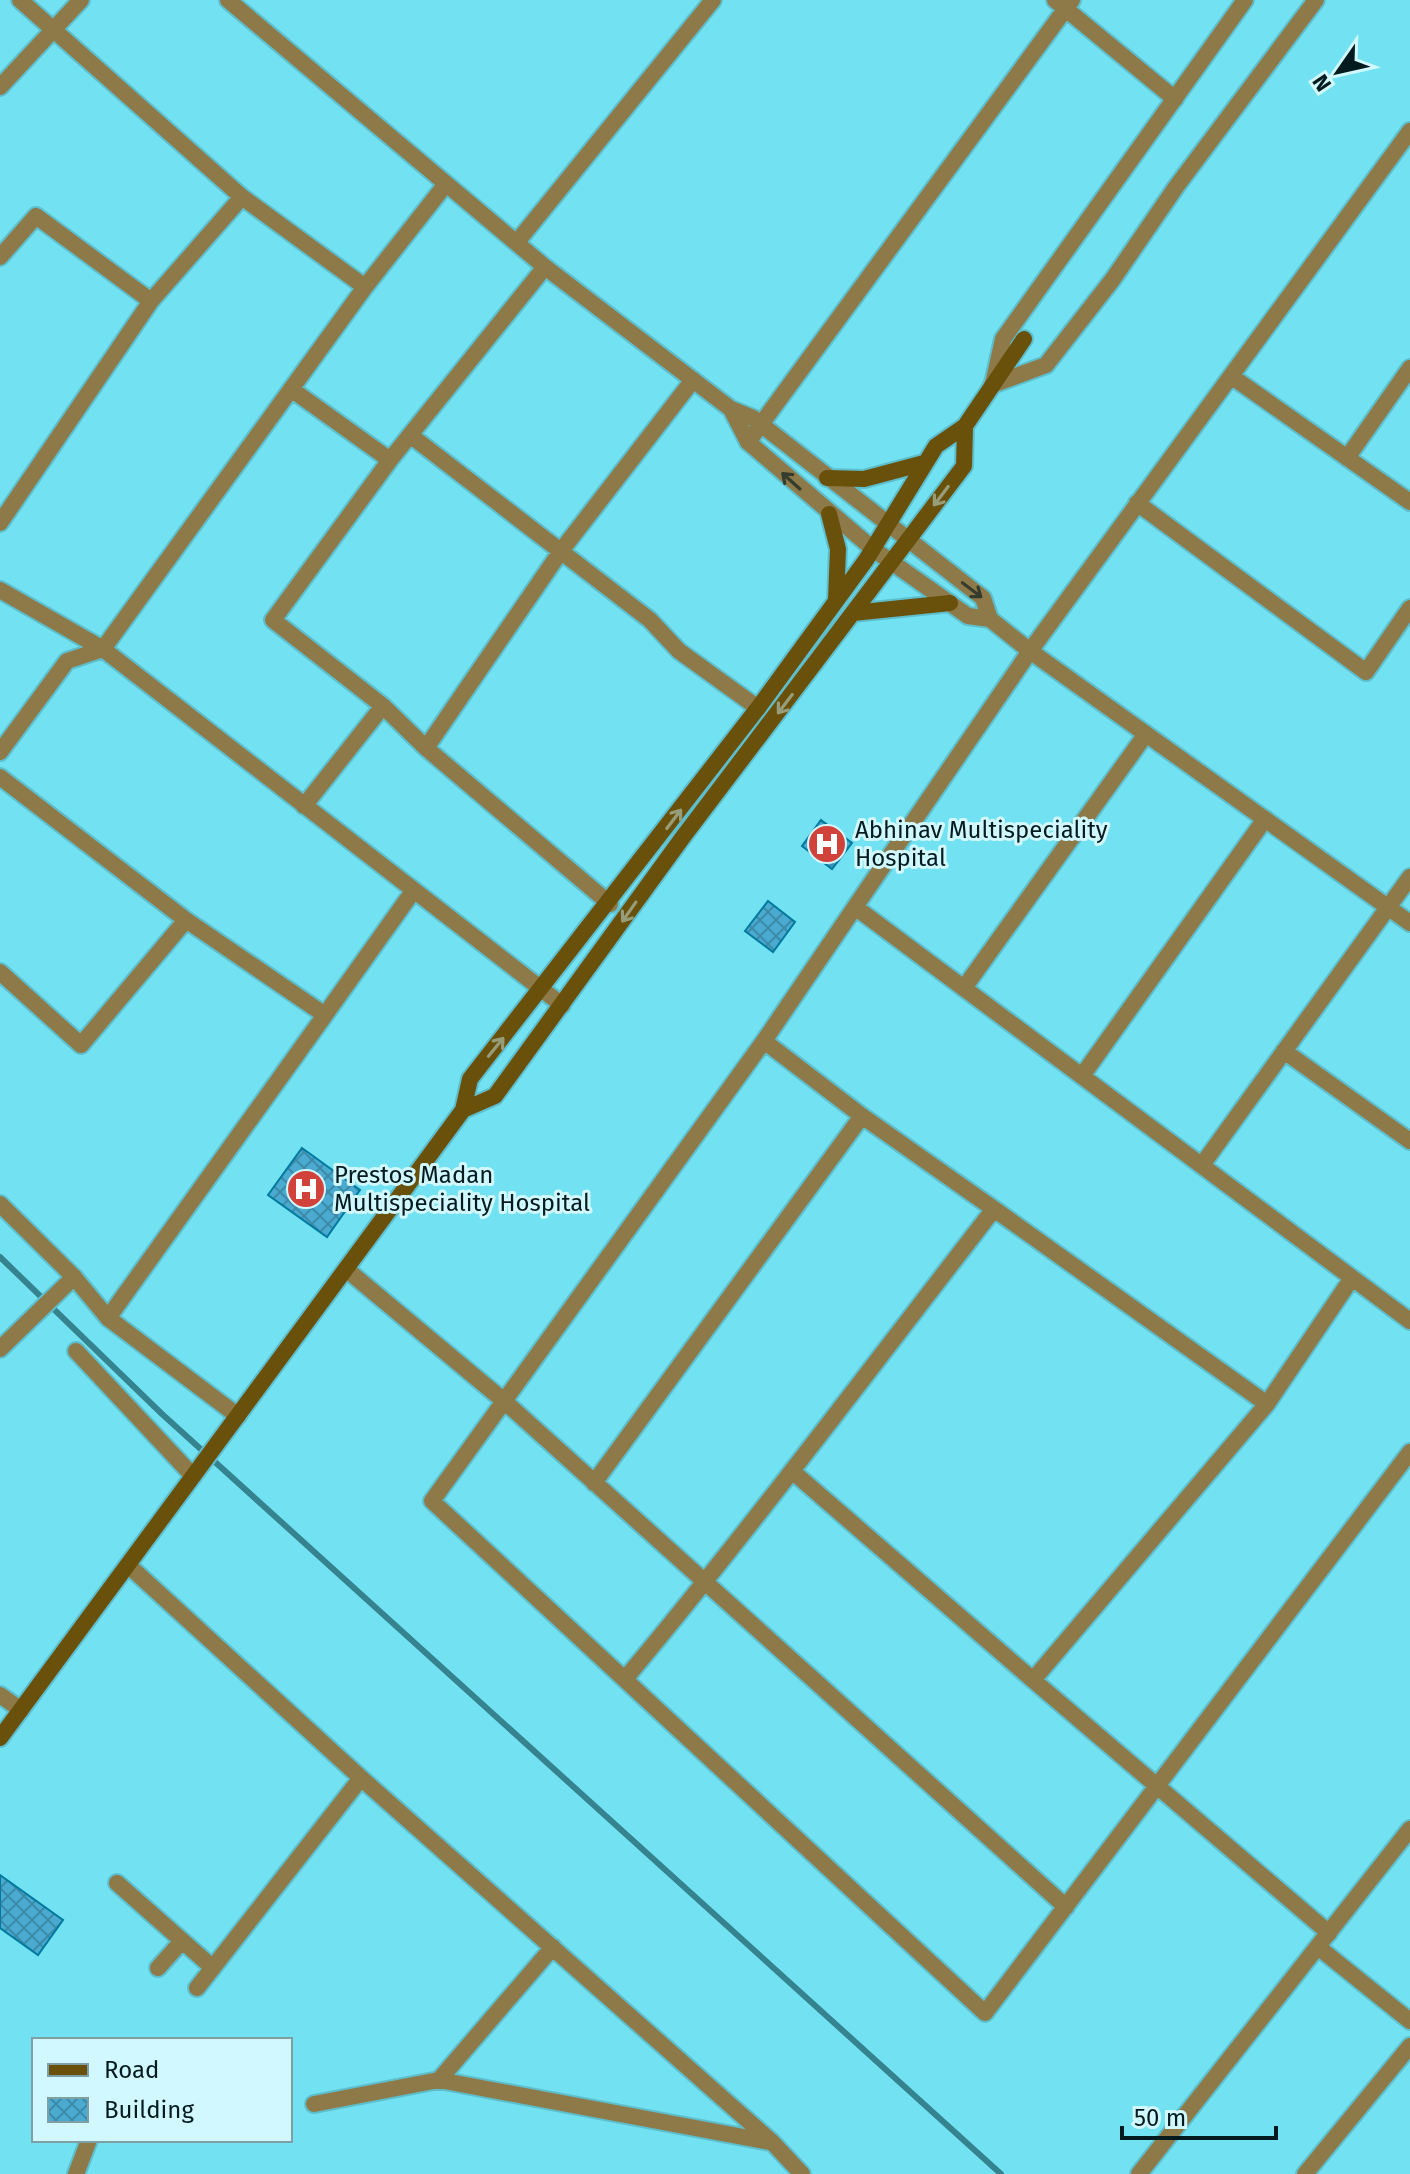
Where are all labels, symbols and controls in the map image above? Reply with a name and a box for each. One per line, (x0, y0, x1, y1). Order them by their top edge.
north arrow (1298, 32, 1378, 112)
text: N (1307, 69, 1337, 97)
one-way arrow (781, 472, 801, 490)
one-way arrow (933, 485, 950, 506)
one-way arrow (961, 582, 982, 599)
one-way arrow (777, 693, 794, 715)
one-way arrow (666, 809, 683, 830)
place label: Abhinav Multispeciality Hospital (855, 816, 1108, 872)
hospital icon: Abhinav Multispeciality Hospital (806, 823, 848, 865)
one-way arrow (621, 901, 637, 923)
one-way arrow (487, 1038, 505, 1058)
place label: Prestos Madan Multispeciality Hospital (334, 1161, 590, 1217)
hospital icon: Prestos Madan Multispeciality Hospital (285, 1168, 327, 1210)
legend (32, 2038, 292, 2142)
text: Road (104, 2056, 159, 2084)
scale bar (1122, 2090, 1276, 2140)
text: Building (104, 2096, 194, 2124)
text: 50 m (1134, 2104, 1186, 2132)

